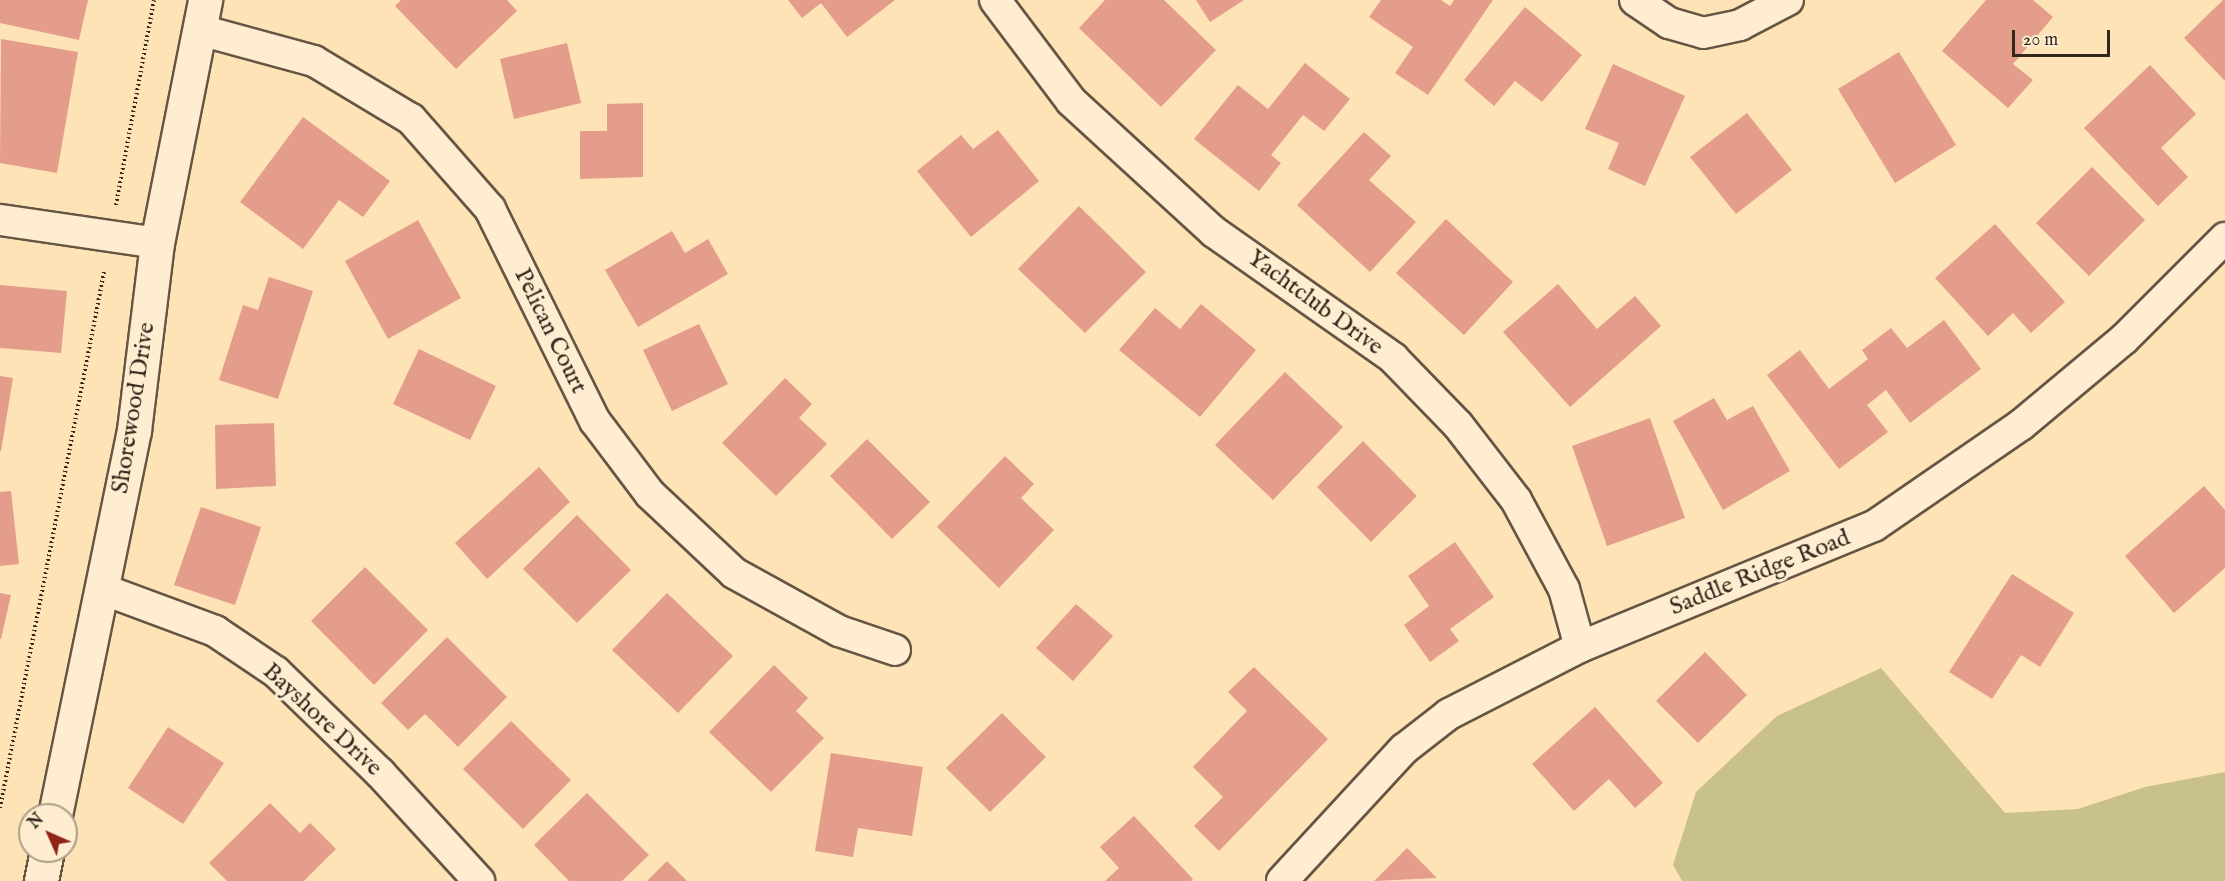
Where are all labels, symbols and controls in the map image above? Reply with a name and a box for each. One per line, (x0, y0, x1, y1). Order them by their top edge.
scale bar (2015, 18, 2112, 56)
text: 20 m (2023, 29, 2058, 52)
street label: Yachtclub Drive (1242, 244, 1388, 362)
street label: Pelican Court (507, 264, 593, 398)
street label: Shorewood Drive (106, 320, 162, 496)
street label: Saddle Ridge Road (1666, 524, 1854, 622)
street label: Bayshore Drive (256, 657, 388, 783)
north arrow (18, 803, 78, 863)
text: N (25, 810, 49, 834)

